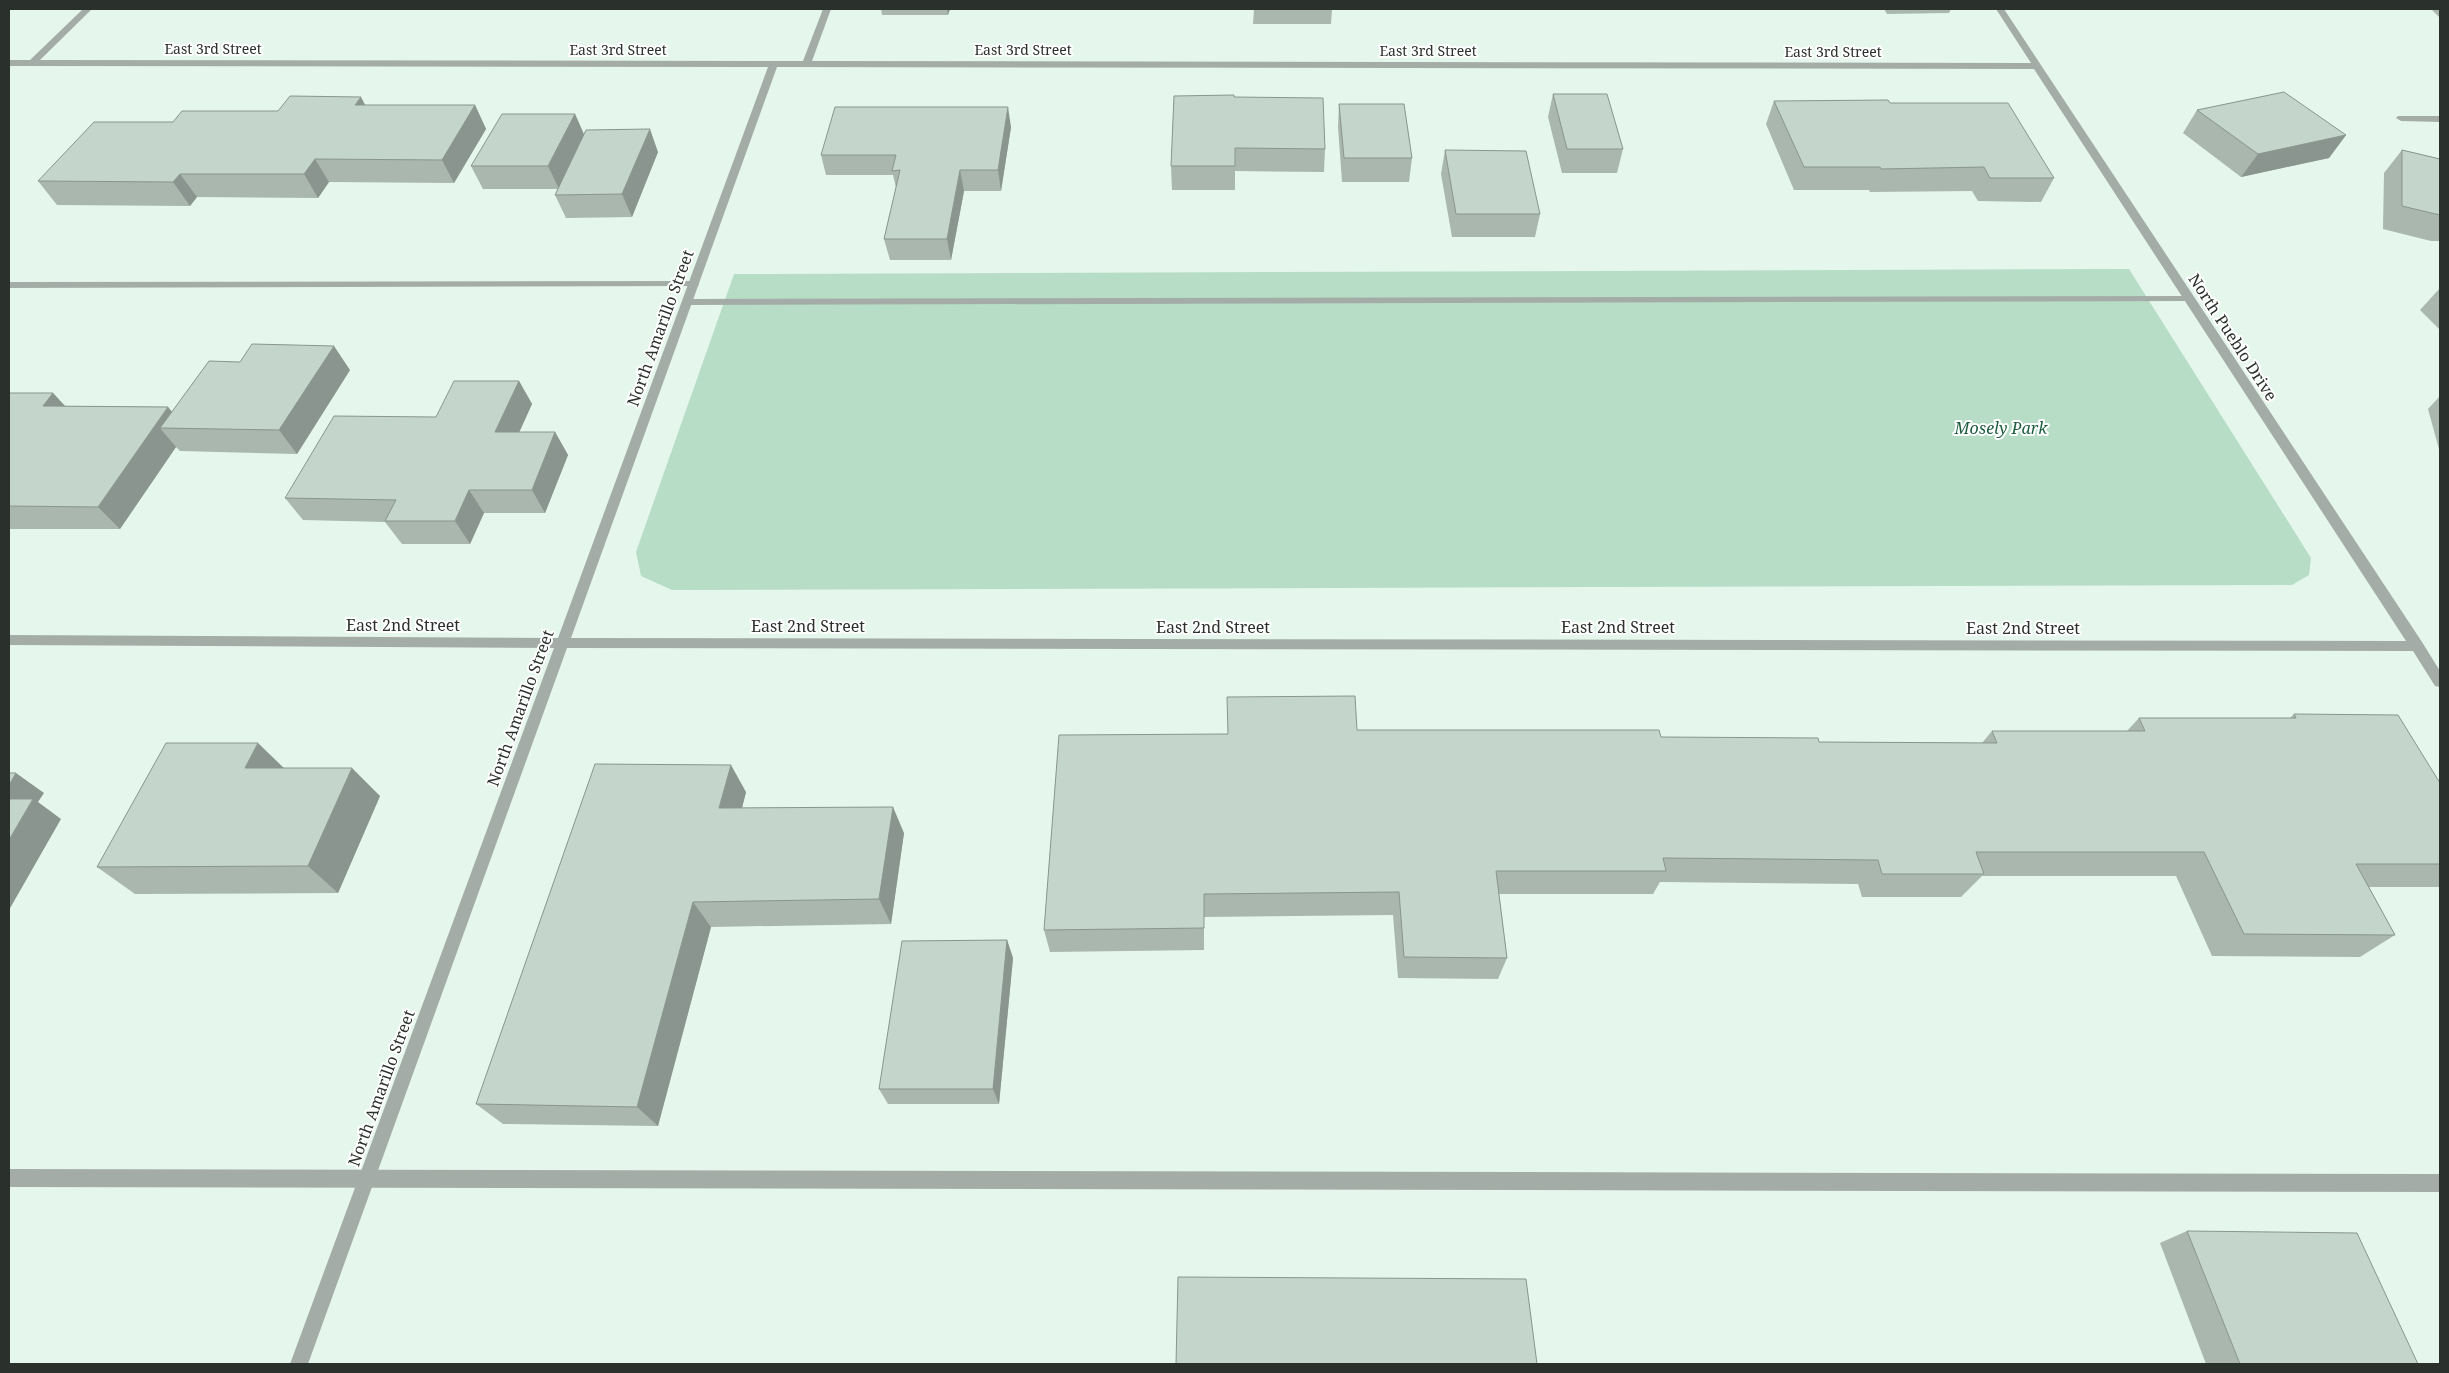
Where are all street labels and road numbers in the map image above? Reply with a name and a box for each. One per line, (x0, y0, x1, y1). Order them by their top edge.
street label: East 3rd Street (164, 39, 262, 58)
street label: East 3rd Street (569, 40, 667, 59)
street label: East 3rd Street (974, 40, 1072, 59)
street label: East 3rd Street (1379, 41, 1477, 60)
street label: East 3rd Street (1784, 42, 1882, 61)
street label: North Amarillo Street (621, 246, 699, 409)
street label: North Pueblo Drive (2184, 269, 2282, 405)
street label: East 2nd Street (346, 614, 460, 636)
street label: East 2nd Street (751, 615, 865, 637)
street label: East 2nd Street (1156, 616, 1270, 638)
street label: East 2nd Street (1561, 616, 1675, 638)
street label: East 2nd Street (1966, 617, 2080, 639)
street label: North Amarillo Street (481, 626, 559, 789)
street label: North Amarillo Street (342, 1006, 420, 1169)

